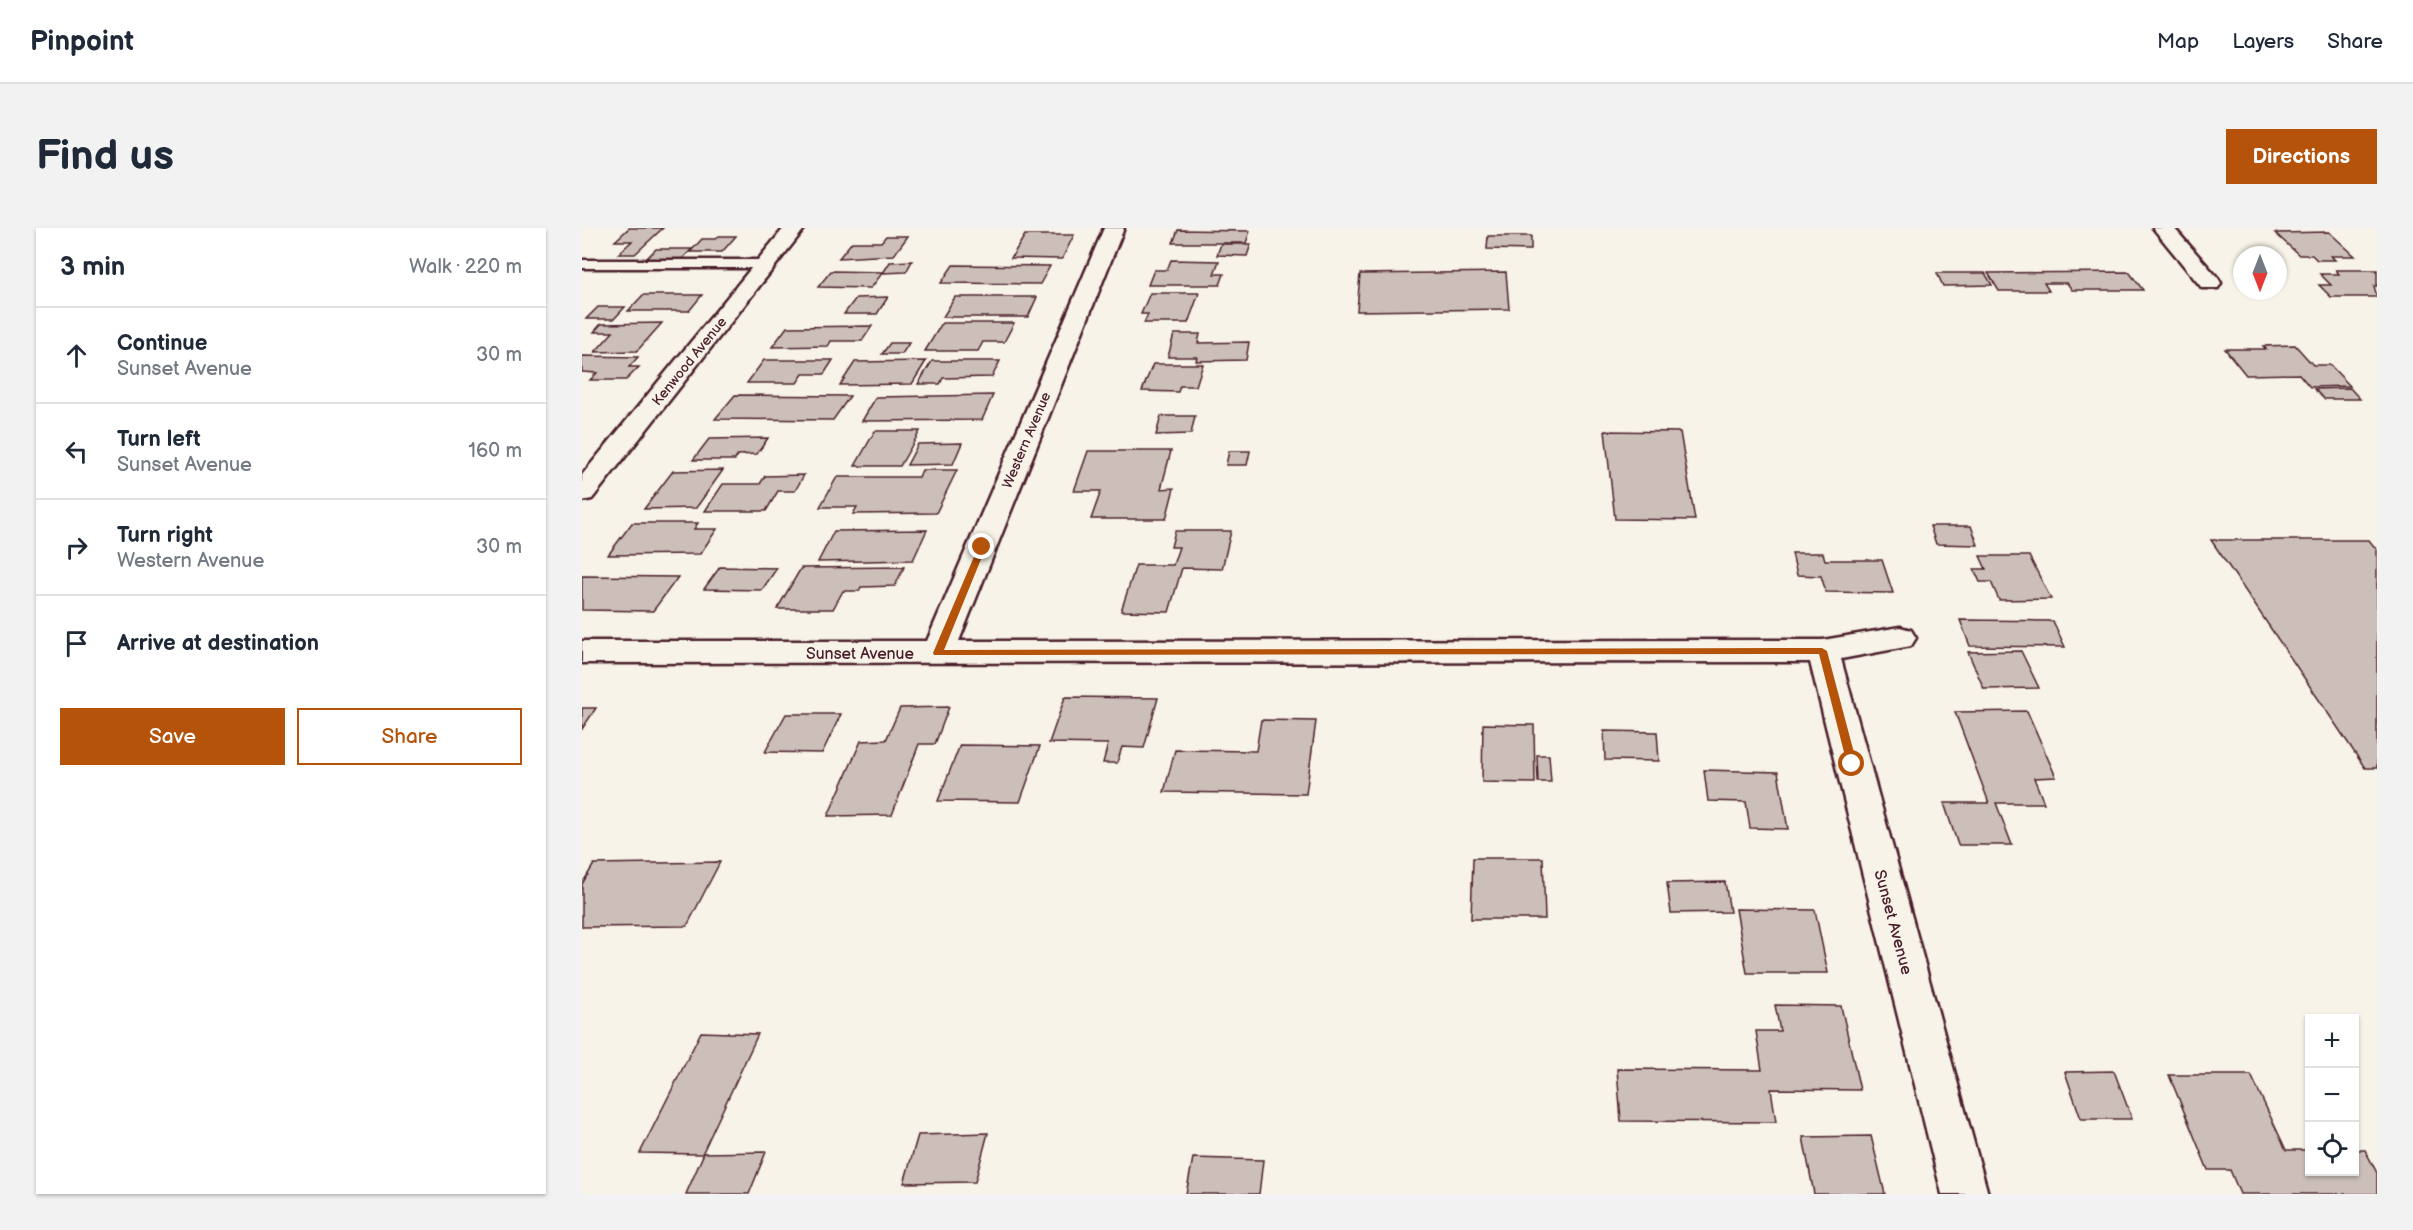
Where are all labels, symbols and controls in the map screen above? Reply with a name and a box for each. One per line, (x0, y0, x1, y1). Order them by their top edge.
text: Pinpoint (30, 25, 134, 58)
text: Map (2157, 29, 2199, 54)
text: Layers (2232, 29, 2294, 54)
text: Share (2327, 29, 2383, 54)
button: Directions (2226, 129, 2377, 184)
text: Find us (36, 131, 174, 182)
north arrow (2233, 246, 2287, 300)
text: 3 min (60, 252, 125, 283)
text: Walk · 220 m (409, 255, 522, 279)
street label: Kenwood Avenue (648, 314, 730, 409)
text: Continue (117, 330, 207, 357)
icon: ahead (60, 339, 93, 372)
text: 30 m (476, 343, 522, 367)
text: Sunset Avenue (117, 357, 252, 381)
street label: Western Avenue (998, 389, 1054, 491)
text: Turn left (117, 426, 201, 453)
icon: left (60, 435, 93, 468)
text: 160 m (468, 439, 522, 463)
text: Sunset Avenue (117, 453, 252, 477)
text: Turn right (117, 522, 213, 549)
icon: right (60, 531, 93, 564)
route end (968, 533, 994, 559)
text: 30 m (476, 535, 522, 559)
text: Western Avenue (117, 549, 264, 573)
icon: arrive (60, 627, 93, 660)
text: Arrive at destination (117, 630, 319, 657)
street label: Sunset Avenue (806, 645, 914, 664)
button: Save (60, 708, 285, 765)
button: Share (297, 708, 522, 765)
route start (1838, 750, 1864, 776)
street label: Sunset Avenue (1869, 868, 1916, 977)
map controls (2305, 1014, 2359, 1176)
button: + (2305, 1014, 2359, 1068)
button: − (2305, 1068, 2359, 1122)
button: locate (2305, 1122, 2359, 1176)

